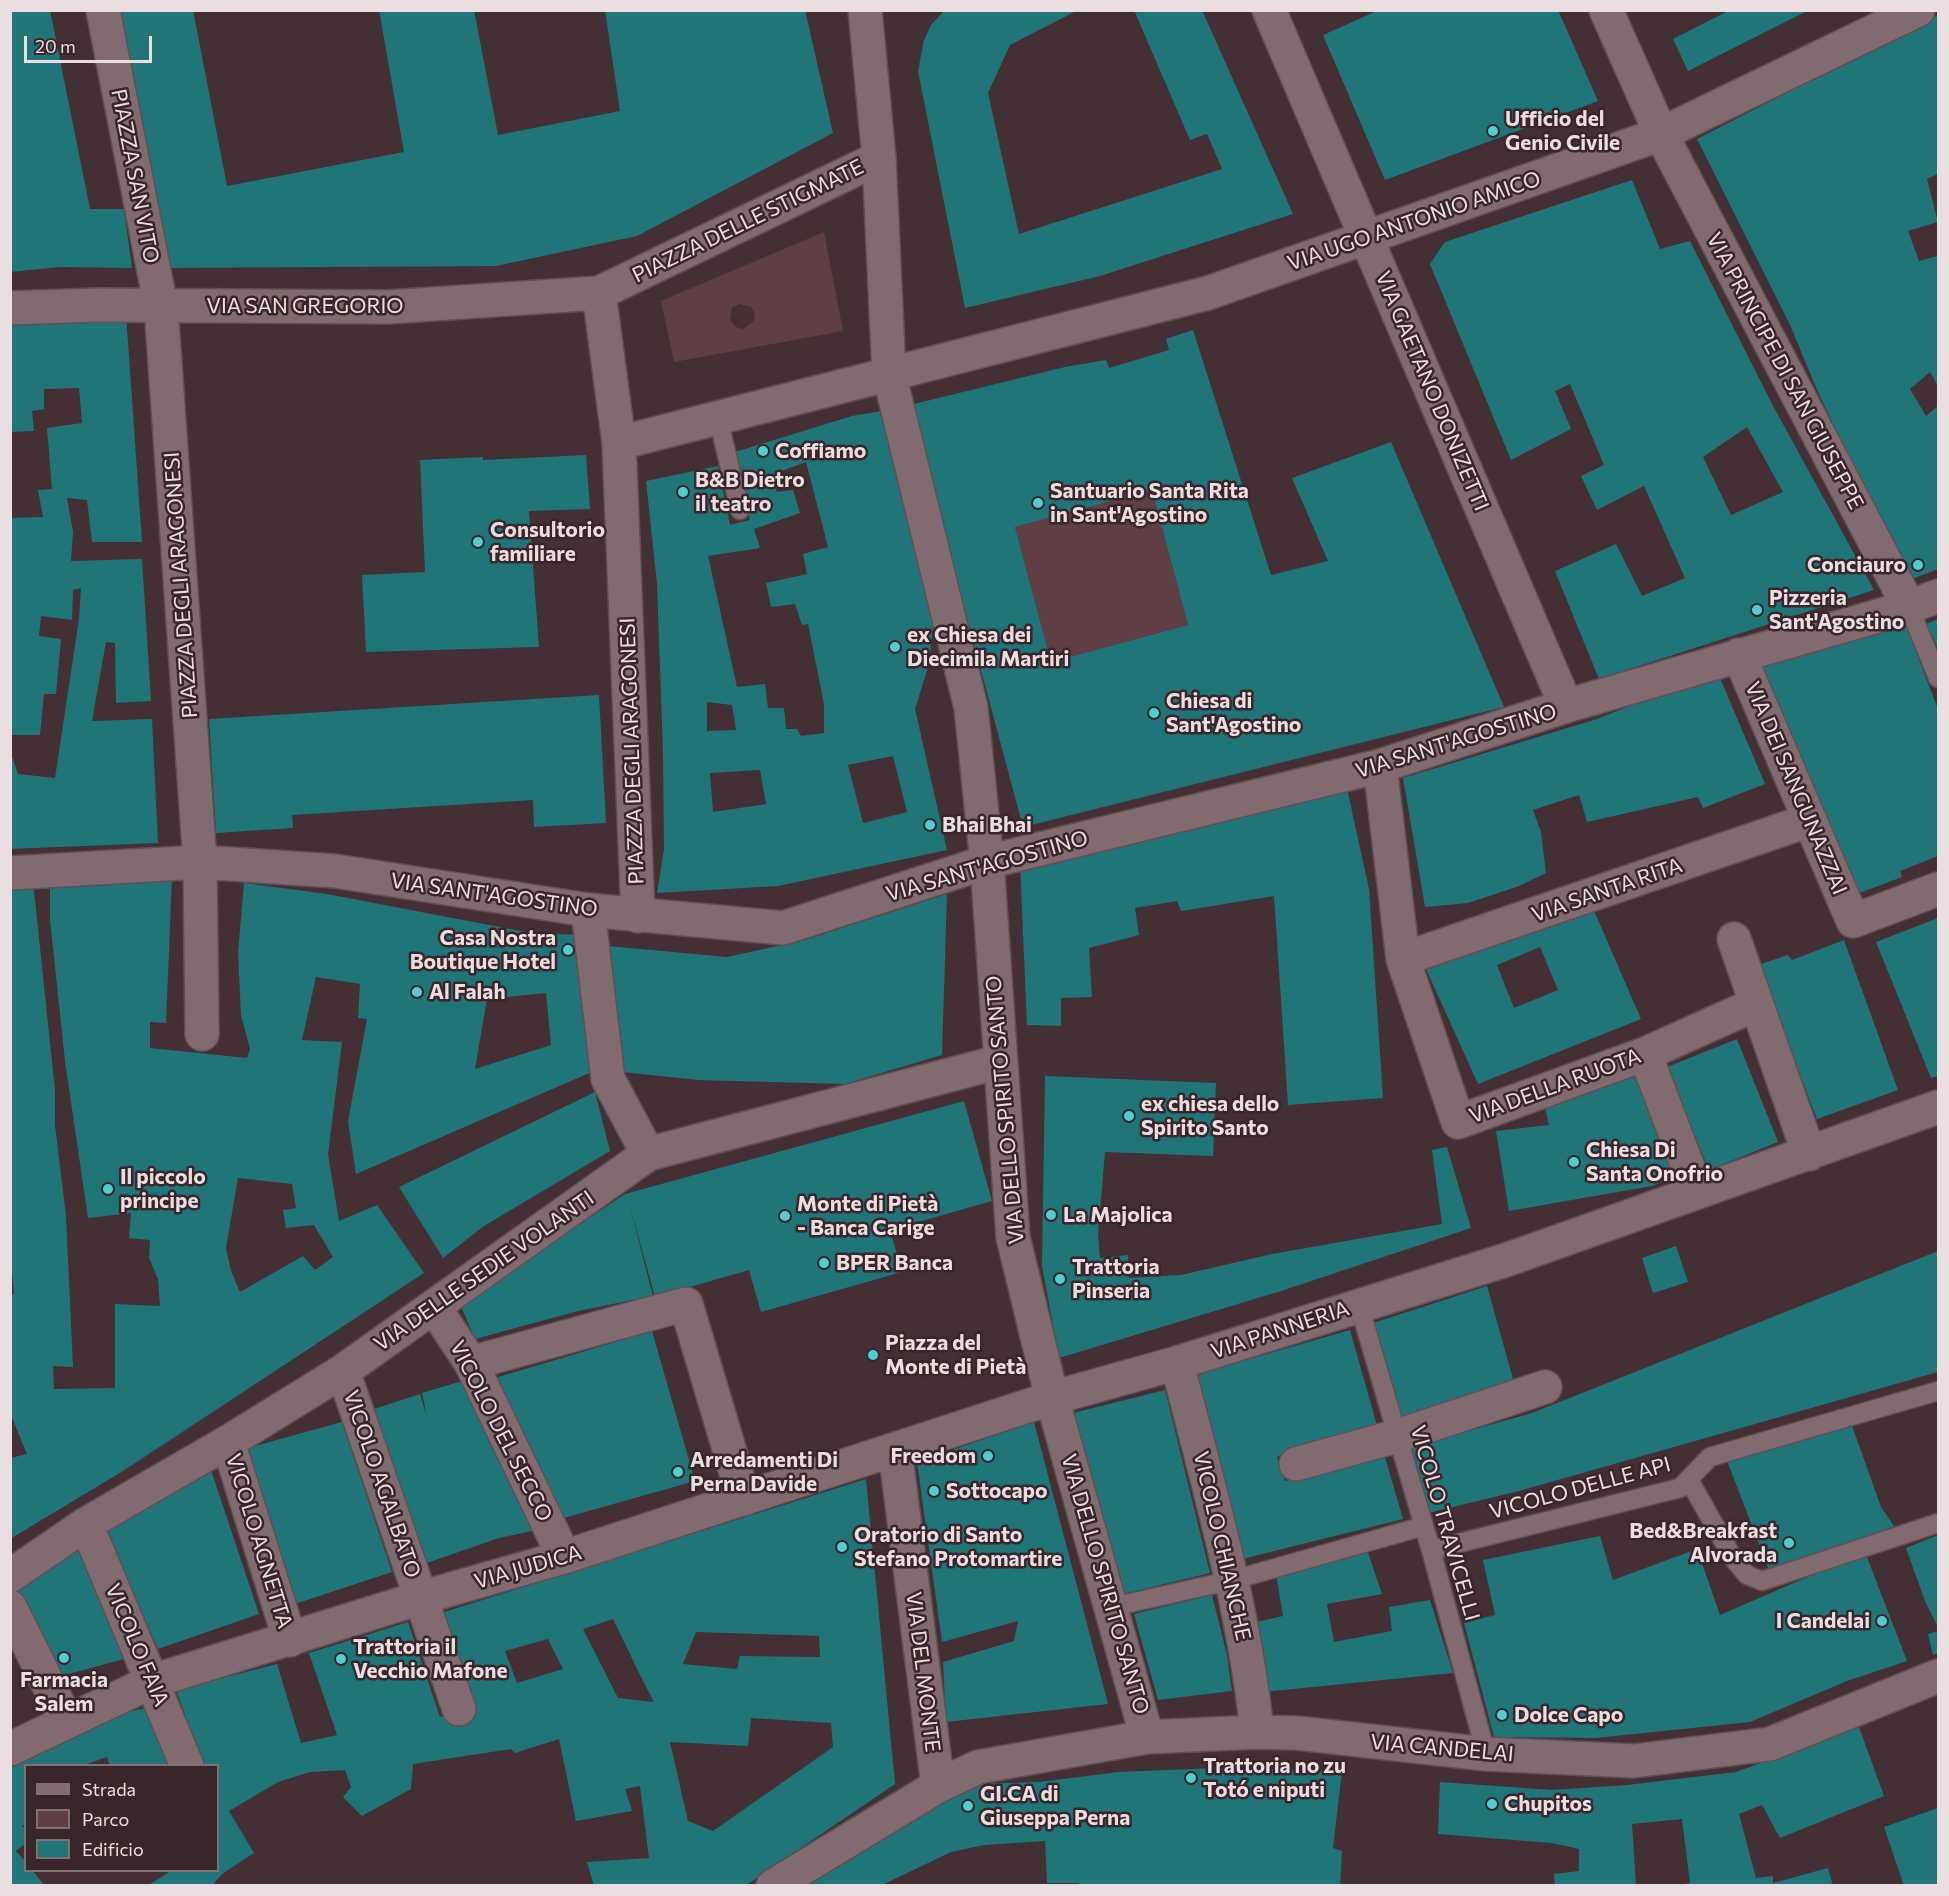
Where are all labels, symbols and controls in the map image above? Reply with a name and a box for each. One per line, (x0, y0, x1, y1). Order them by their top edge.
scale bar (27, 24, 154, 62)
text: 20 m (35, 35, 76, 57)
street label: PIAZZA SAN VITO (106, 87, 164, 265)
place label: Ufficio del Genio Civile (1505, 106, 1620, 156)
marker: Ufficio del Genio Civile (1486, 124, 1500, 138)
street label: PIAZZA DELLE STIGMATE (628, 154, 868, 288)
street label: VIA UGO ANTONIO AMICO (1284, 166, 1544, 276)
street label: VIA PRINCIPE DI SAN GIUSEPPE (1701, 228, 1869, 514)
street label: VIA GAETANO DONIZETTI (1370, 267, 1494, 515)
street label: VIA SAN GREGORIO (206, 293, 404, 319)
place label: Coffiamo (775, 438, 866, 464)
marker: Coffiamo (756, 444, 770, 458)
street label: PIAZZA DEGLI ARAGONESI (159, 451, 203, 719)
place label: B&B Dietro il teatro (695, 467, 805, 517)
place label: Santuario Santa Rita in Sant'Agostino (1050, 478, 1249, 528)
marker: B&B Dietro il teatro (676, 485, 690, 499)
marker: Santuario Santa Rita in Sant'Agostino (1031, 496, 1045, 510)
place label: Consultorio familiare (490, 517, 605, 567)
marker: Consultorio familiare (471, 535, 485, 549)
place label: Conciauro (1807, 552, 1906, 578)
marker: Conciauro (1911, 558, 1925, 572)
place label: Pizzeria Sant'Agostino (1769, 585, 1904, 635)
marker: Pizzeria Sant'Agostino (1750, 603, 1764, 617)
street label: PIAZZA DEGLI ARAGONESI (615, 617, 649, 885)
place label: ex Chiesa dei Diecimila Martiri (907, 622, 1069, 672)
marker: ex Chiesa dei Diecimila Martiri (888, 640, 902, 654)
street label: VIA DEI SANGUNAZZAI (1740, 678, 1852, 898)
place label: Chiesa di Sant'Agostino (1166, 688, 1301, 738)
street label: VIA SANT'AGOSTINO (1352, 698, 1560, 784)
marker: Chiesa di Sant'Agostino (1147, 706, 1161, 720)
place label: Bhai Bhai (942, 812, 1032, 838)
marker: Bhai Bhai (923, 818, 937, 832)
street label: VIA SANT'AGOSTINO (883, 825, 1091, 907)
street label: VIA SANTA RITA (1528, 852, 1686, 928)
street label: VIA SANT'AGOSTINO (389, 868, 599, 922)
place label: Casa Nostra Boutique Hotel (410, 925, 556, 975)
marker: Casa Nostra Boutique Hotel (561, 943, 575, 957)
street label: VIA DELLO SPIRITO SANTO (981, 975, 1029, 1245)
place label: Al Falah (429, 979, 506, 1005)
marker: Al Falah (410, 985, 424, 999)
street label: VIA DELLA RUOTA (1466, 1043, 1644, 1129)
place label: ex chiesa dello Spirito Santo (1141, 1091, 1279, 1141)
marker: ex chiesa dello Spirito Santo (1122, 1109, 1136, 1123)
place label: Chiesa Di Santa Onofrio (1586, 1137, 1723, 1187)
marker: Chiesa Di Santa Onofrio (1567, 1155, 1581, 1169)
place label: Il piccolo principe (120, 1164, 206, 1214)
marker: Il piccolo principe (101, 1182, 115, 1196)
street label: VIA DELLE SEDIE VOLANTI (369, 1185, 599, 1357)
place label: Monte di Pietà - Banca Carige (797, 1191, 938, 1241)
place label: La Majolica (1063, 1202, 1173, 1228)
marker: La Majolica (1044, 1208, 1058, 1222)
marker: Monte di Pietà - Banca Carige (778, 1209, 792, 1223)
place label: BPER Banca (836, 1250, 953, 1276)
place label: Trattoria Pinseria (1072, 1254, 1160, 1304)
marker: BPER Banca (817, 1256, 831, 1270)
marker: Trattoria Pinseria (1053, 1272, 1067, 1286)
street label: VIA PANNERIA (1208, 1296, 1352, 1364)
place label: Piazza del Monte di Pietà (885, 1330, 1026, 1380)
street label: VICOLO DEL SECCO (445, 1336, 557, 1526)
marker: Piazza del Monte di Pietà (866, 1348, 880, 1362)
street label: VICOLO AGALBATO (338, 1387, 426, 1581)
street label: VICOLO TRAVICELLI (1405, 1422, 1485, 1624)
place label: Freedom (890, 1443, 976, 1469)
place label: Arredamenti Di Perna Davide (690, 1447, 838, 1497)
marker: Freedom (981, 1449, 995, 1463)
street label: VICOLO CHIANCHE (1188, 1449, 1256, 1643)
street label: VICOLO AGNETTA (220, 1450, 298, 1632)
street label: VIA DELLO SPIRITO SANTO (1056, 1451, 1154, 1717)
street label: VICOLO DELLE API (1487, 1452, 1673, 1524)
marker: Arredamenti Di Perna Davide (671, 1465, 685, 1479)
place label: Sottocapo (946, 1478, 1048, 1504)
marker: Sottocapo (927, 1484, 941, 1498)
place label: Bed&Breakfast Alvorada (1629, 1518, 1777, 1568)
place label: Oratorio di Santo Stefano Protomartire (854, 1522, 1062, 1572)
marker: Bed&Breakfast Alvorada (1782, 1536, 1796, 1550)
street label: VIA JUDICA (471, 1540, 585, 1594)
marker: Oratorio di Santo Stefano Protomartire (835, 1540, 849, 1554)
street label: VICOLO FAIA (100, 1580, 174, 1710)
street label: VIA DEL MONTE (901, 1590, 945, 1754)
place label: I Candelai (1776, 1608, 1870, 1634)
marker: I Candelai (1875, 1614, 1889, 1628)
place label: Trattoria il Vecchio Mafone (353, 1634, 507, 1684)
marker: Farmacia Salem (57, 1651, 71, 1665)
marker: Trattoria il Vecchio Mafone (334, 1652, 348, 1666)
place label: Farmacia Salem (20, 1667, 108, 1717)
place label: Dolce Capo (1514, 1702, 1623, 1728)
marker: Dolce Capo (1495, 1708, 1509, 1722)
street label: VIA CANDELAI (1369, 1729, 1515, 1767)
place label: Trattoria no zu Totó e niputi (1203, 1753, 1346, 1803)
legend (24, 1764, 219, 1872)
marker: Trattoria no zu Totó e niputi (1184, 1771, 1198, 1785)
text: Strada (82, 1778, 136, 1800)
place label: GI.CA di Giuseppa Perna (980, 1781, 1130, 1831)
place label: Chupitos (1504, 1791, 1592, 1817)
marker: Chupitos (1485, 1797, 1499, 1811)
marker: GI.CA di Giuseppa Perna (961, 1799, 975, 1813)
text: Parco (82, 1808, 129, 1830)
text: Edificio (82, 1838, 144, 1860)

